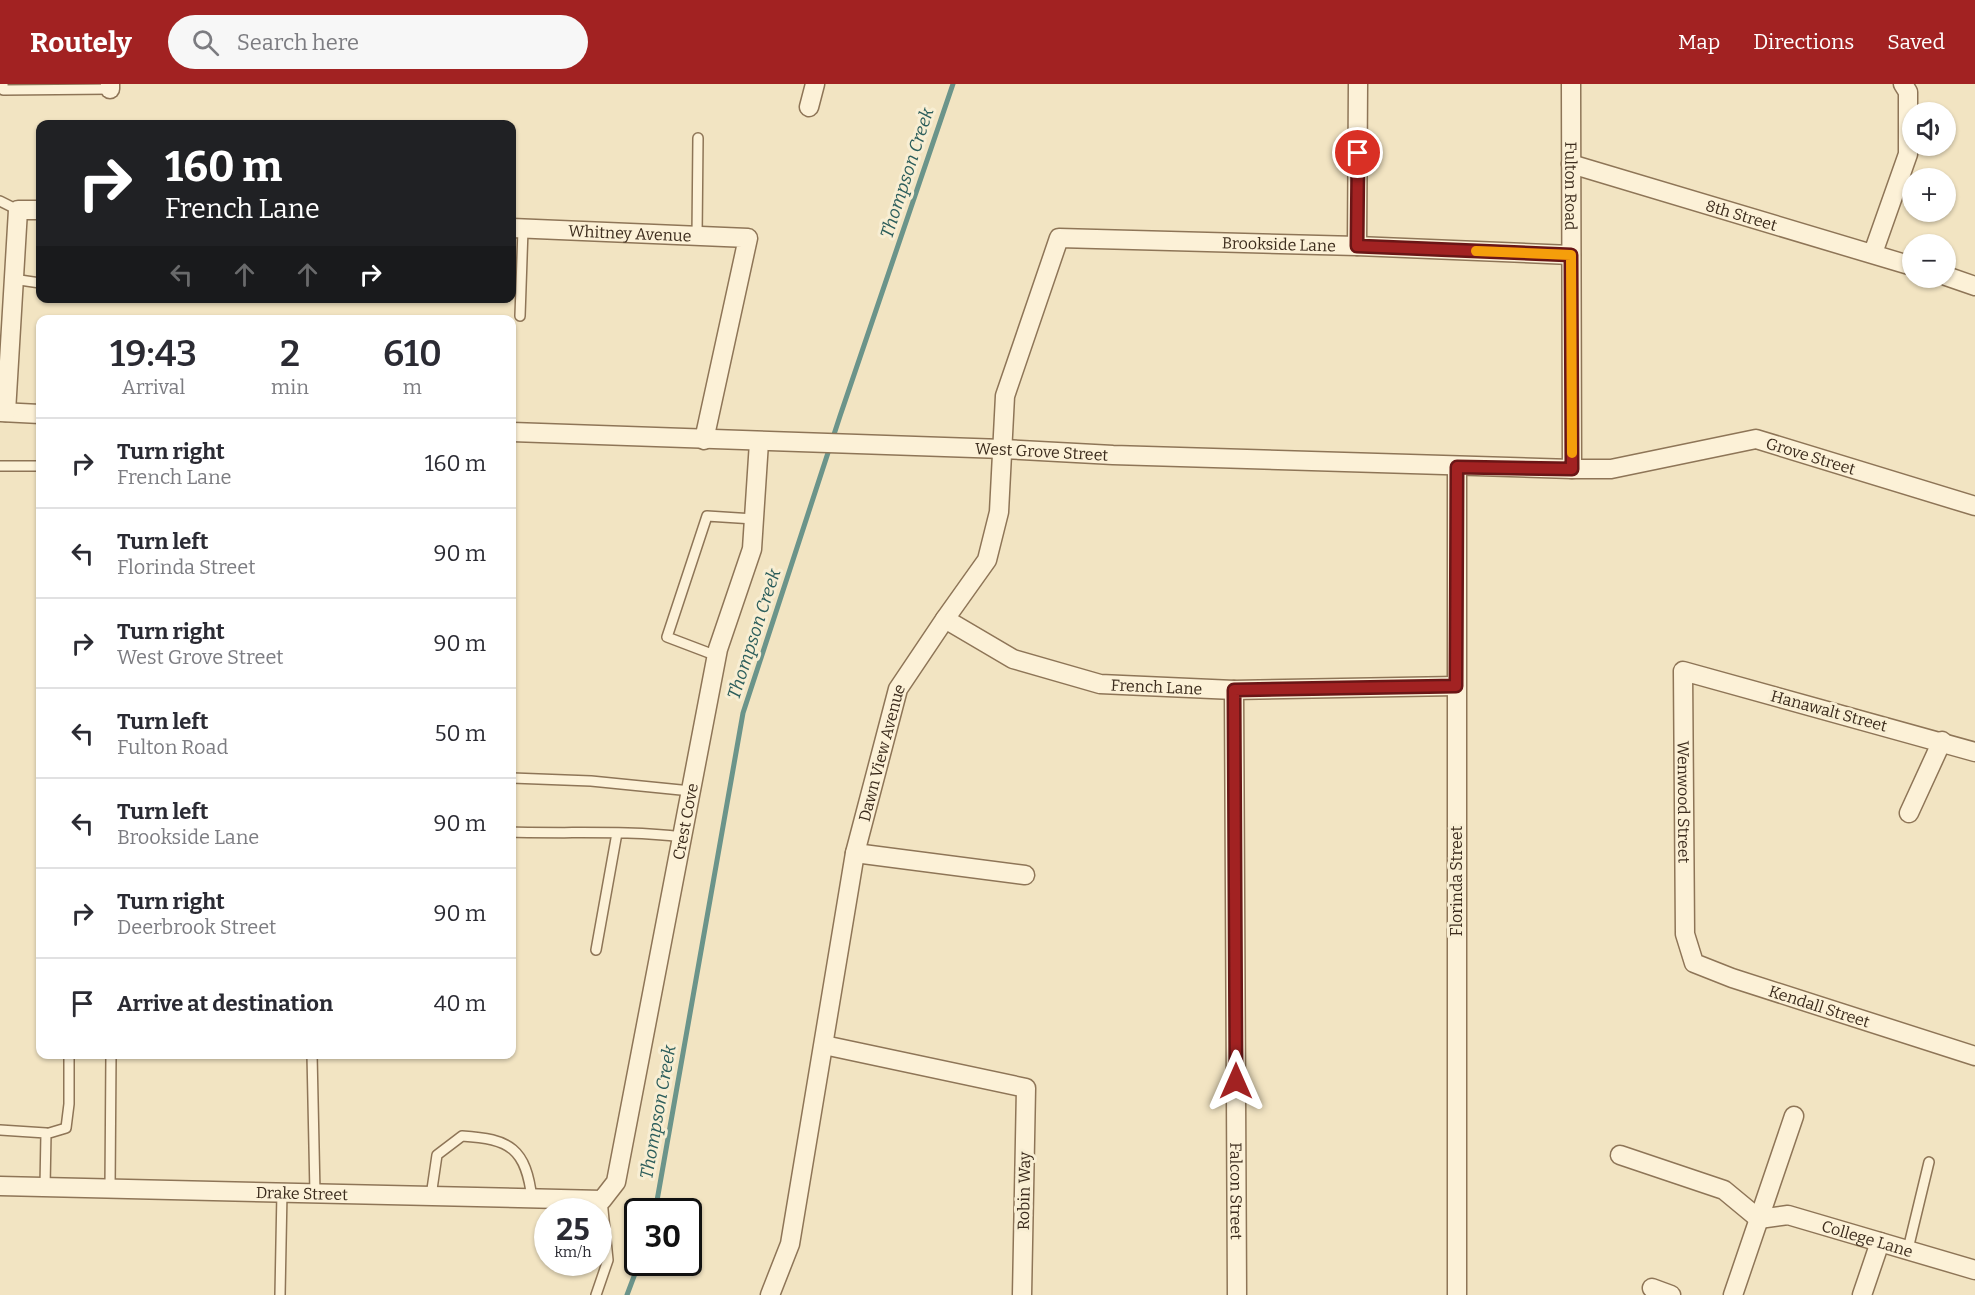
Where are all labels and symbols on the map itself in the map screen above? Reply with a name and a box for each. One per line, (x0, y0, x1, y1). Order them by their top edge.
water label: Thompson Creek (876, 105, 939, 241)
pin (1332, 127, 1383, 178)
street label: Fulton Road (1562, 141, 1581, 231)
street label: 8th Street (1704, 195, 1780, 235)
street label: Whitney Avenue (568, 221, 692, 245)
street label: Brookside Lane (1222, 233, 1336, 255)
street label: Grove Street (1764, 433, 1858, 478)
street label: West Grove Street (975, 439, 1109, 464)
water label: Thompson Creek (723, 566, 786, 702)
street label: French Lane (1110, 675, 1203, 698)
street label: Dawn View Avenue (854, 680, 909, 823)
street label: Hanawalt Street (1769, 686, 1889, 736)
street label: Wenwood Street (1674, 741, 1694, 864)
street label: Crest Cove (668, 782, 702, 861)
street label: Florinda Street (1447, 825, 1466, 936)
street label: Kendall Street (1766, 981, 1873, 1031)
water label: Thompson Creek (635, 1043, 681, 1181)
position arrow (1204, 1049, 1268, 1113)
street label: Falcon Street (1227, 1142, 1246, 1240)
street label: Robin Way (1014, 1151, 1034, 1230)
street label: Drake Street (256, 1182, 348, 1204)
speed limit sign: 30 (624, 1198, 702, 1276)
street label: College Lane (1820, 1216, 1915, 1261)

